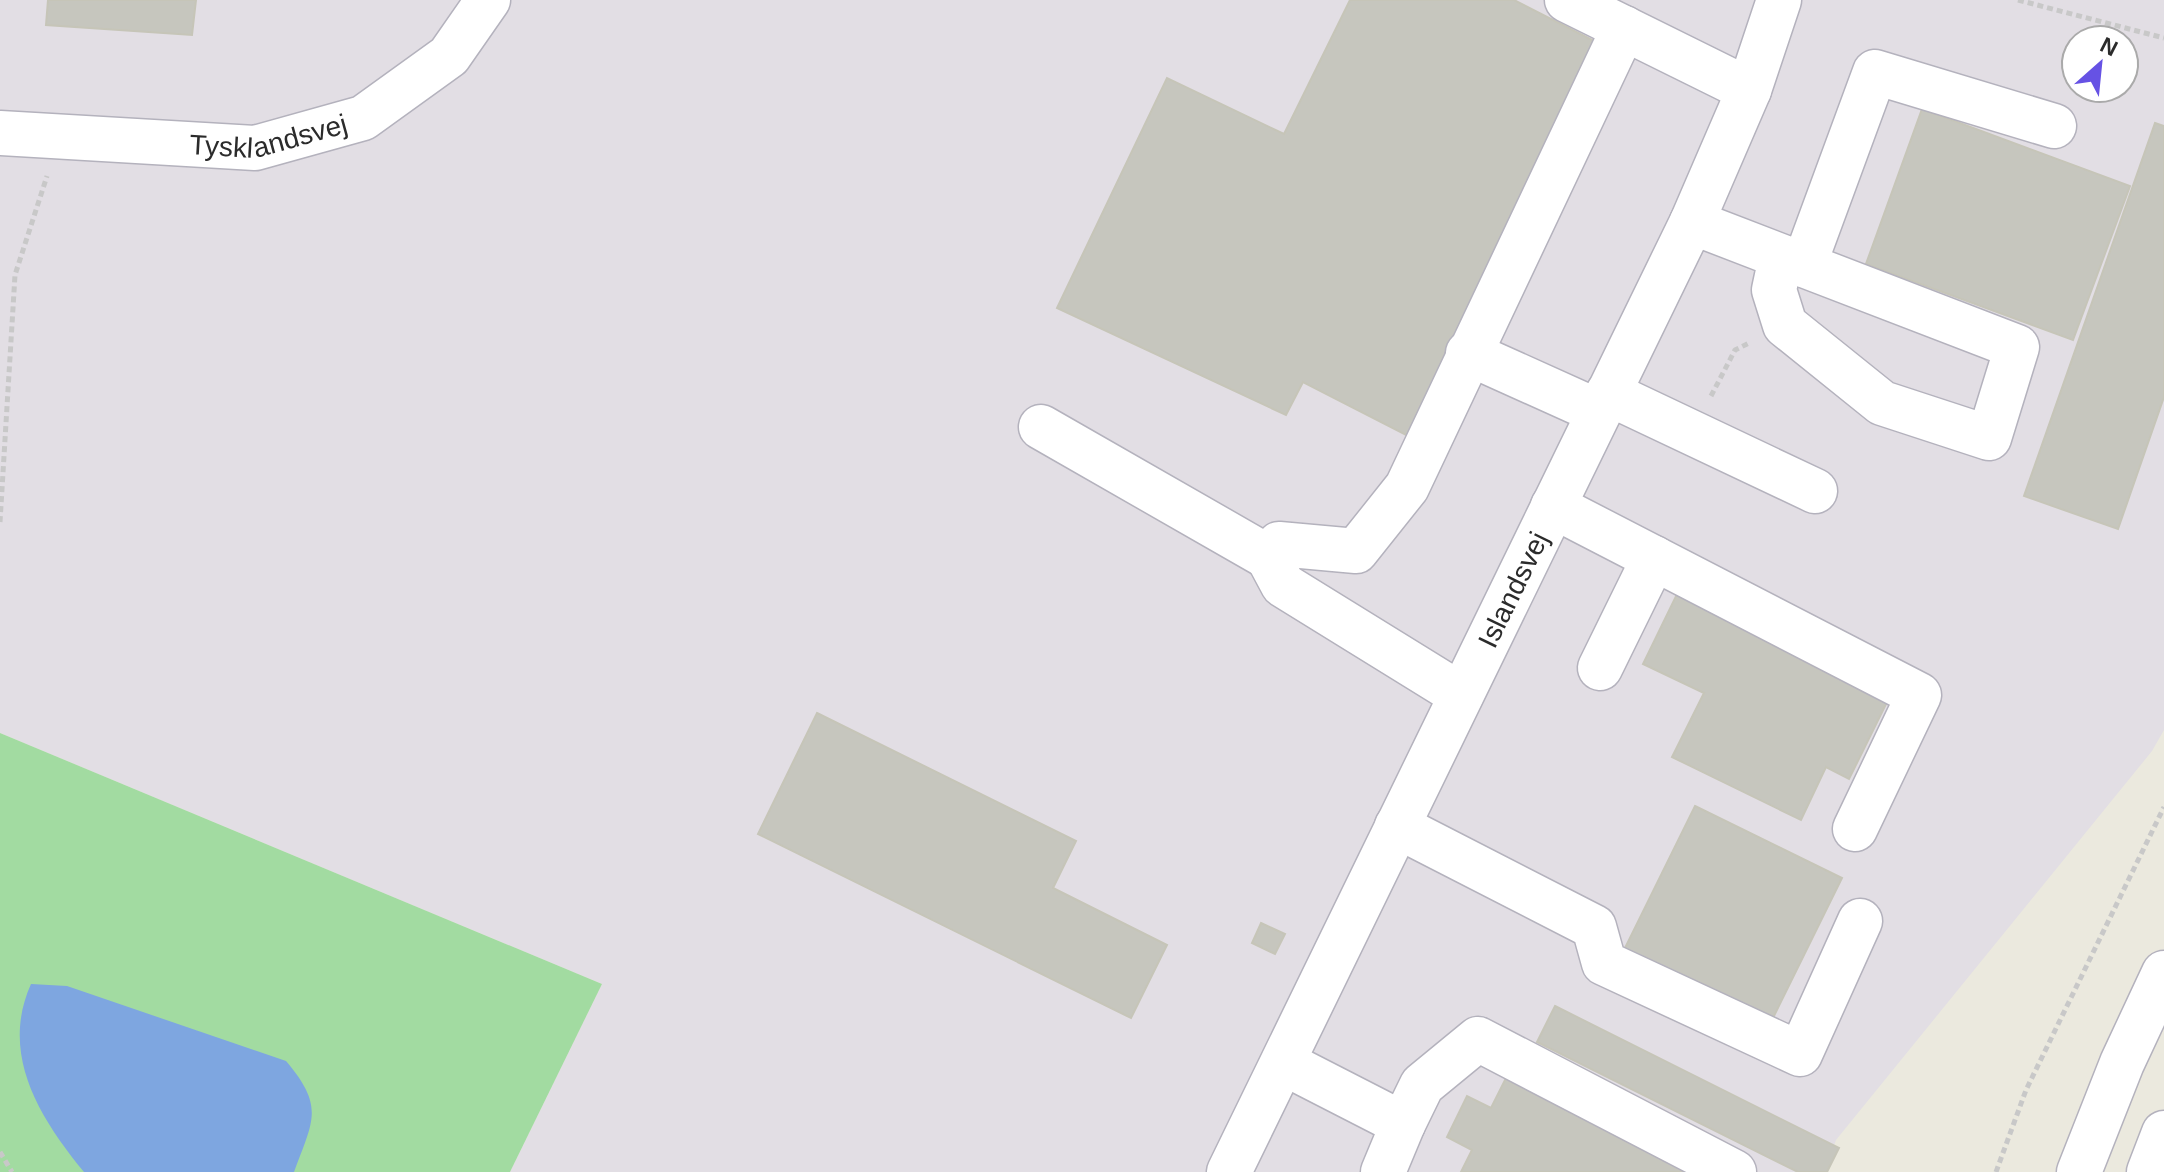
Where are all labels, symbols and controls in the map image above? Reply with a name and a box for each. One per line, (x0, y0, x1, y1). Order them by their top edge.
north arrow (2060, 24, 2140, 104)
text: N (2096, 32, 2122, 61)
street label: Tysklandsvej (189, 108, 350, 163)
street label: Islandsvej (1472, 527, 1554, 652)

